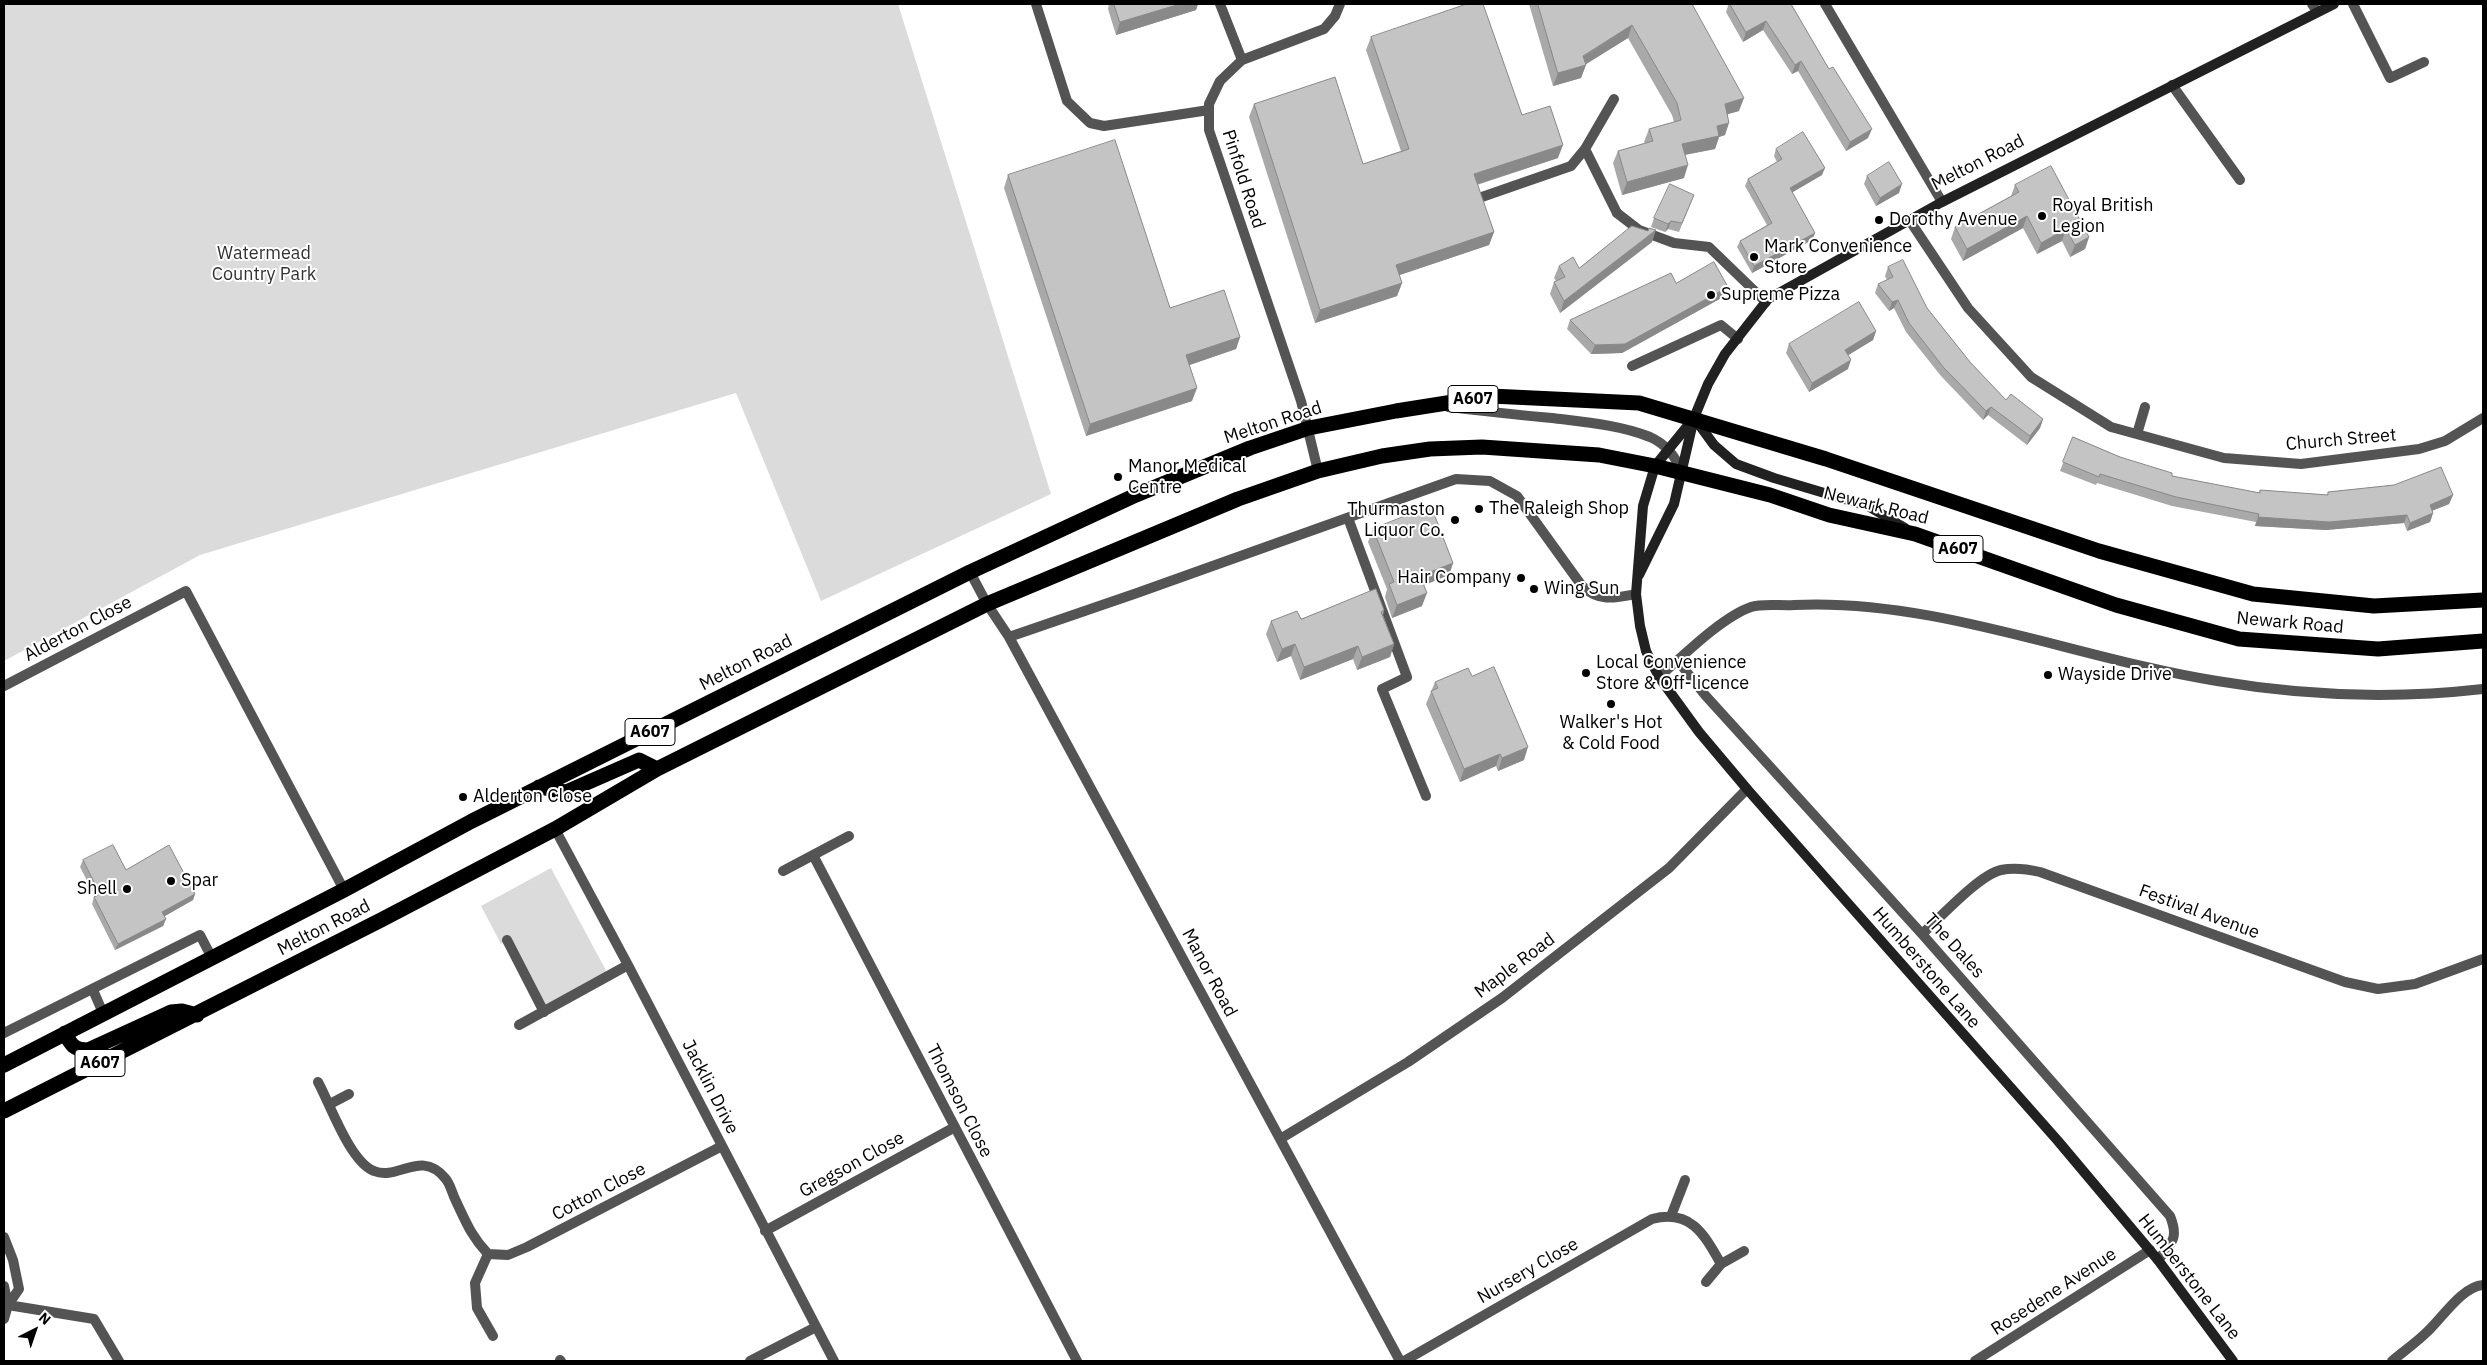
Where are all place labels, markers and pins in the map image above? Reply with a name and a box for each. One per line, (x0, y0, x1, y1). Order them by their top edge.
place label: Royal British Legion (2052, 195, 2153, 238)
place label: Dorothy Avenue (1889, 209, 2017, 231)
marker: Royal British Legion (2036, 210, 2048, 222)
marker: Dorothy Avenue (1873, 214, 1885, 226)
place label: Mark Convenience Store (1764, 236, 1912, 278)
marker: Mark Convenience Store (1748, 251, 1760, 263)
place label: Supreme Pizza (1721, 284, 1840, 306)
marker: Supreme Pizza (1705, 289, 1717, 301)
place label: Manor Medical Centre (1128, 456, 1246, 498)
marker: Manor Medical Centre (1112, 471, 1124, 483)
place label: The Raleigh Shop (1489, 498, 1629, 520)
place label: Thurmaston Liquor Co. (1347, 499, 1445, 542)
marker: The Raleigh Shop (1473, 503, 1485, 515)
marker: Thurmaston Liquor Co. (1449, 514, 1461, 526)
place label: Hair Company (1397, 567, 1511, 589)
marker: Hair Company (1515, 572, 1527, 584)
place label: Wing Sun (1544, 578, 1619, 600)
marker: Wing Sun (1528, 583, 1540, 595)
place label: Local Convenience Store & Off-licence (1596, 652, 1749, 694)
place label: Wayside Drive (2058, 664, 2172, 686)
marker: Local Convenience Store & Off-licence (1580, 667, 1592, 679)
marker: Wayside Drive (2042, 669, 2054, 681)
marker: Walker's Hot & Cold Food (1605, 698, 1617, 710)
place label: Walker's Hot & Cold Food (1559, 712, 1663, 754)
place label: Alderton Close (473, 786, 592, 808)
marker: Alderton Close (457, 791, 469, 803)
place label: Spar (181, 870, 218, 892)
marker: Spar (165, 875, 177, 887)
place label: Shell (77, 878, 117, 900)
marker: Shell (121, 883, 133, 895)

